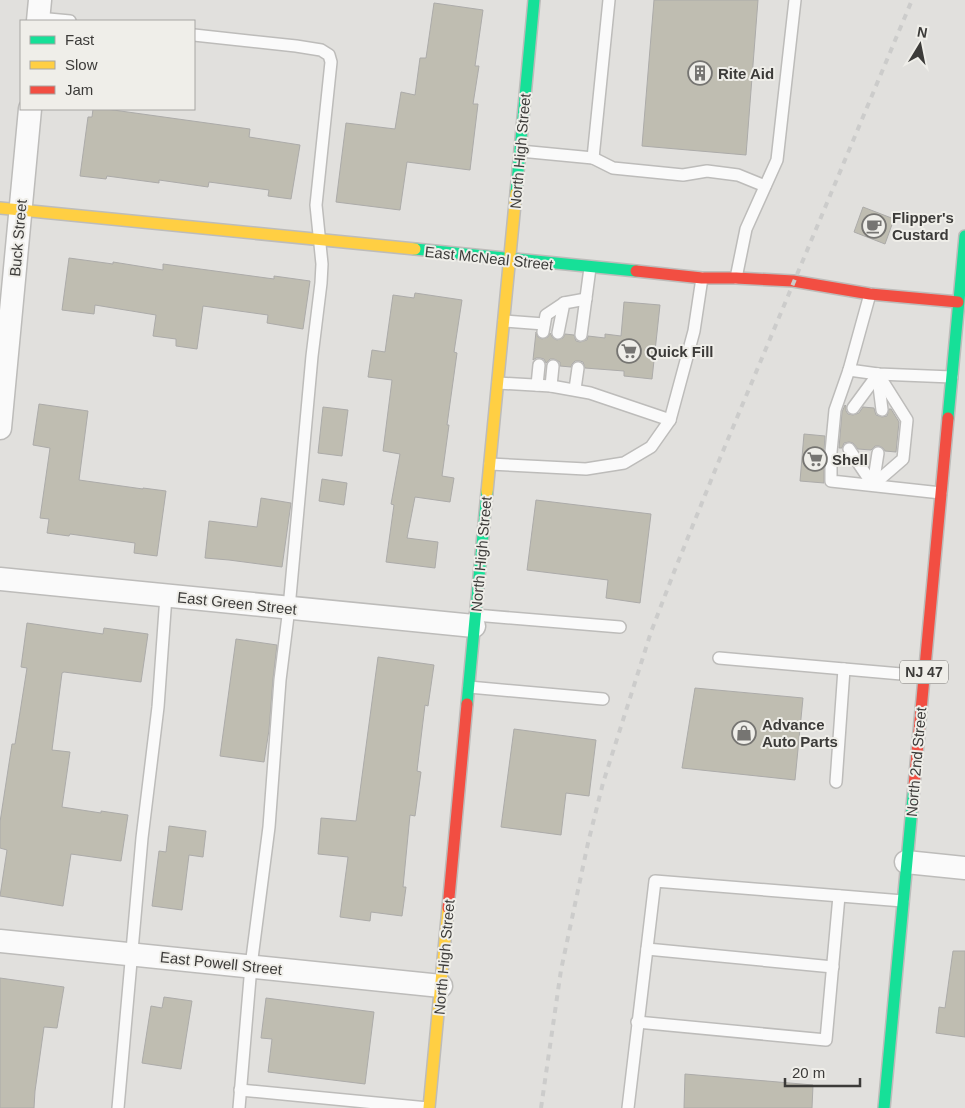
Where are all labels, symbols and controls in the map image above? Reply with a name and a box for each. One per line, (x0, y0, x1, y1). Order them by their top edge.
legend (20, 20, 195, 110)
north arrow (895, 20, 945, 70)
text: N (916, 23, 929, 41)
text: Fast (65, 31, 95, 48)
text: Slow (65, 56, 98, 73)
building icon: Rite Aid (687, 60, 713, 86)
place label: Rite Aid (718, 65, 774, 82)
text: Jam (65, 81, 93, 98)
street label: North High Street (506, 92, 534, 209)
street label: Buck Street (6, 198, 30, 277)
place label: Flipper's Custard (892, 209, 954, 243)
cafe icon: Flipper's Custard (861, 213, 887, 239)
street label: East McNeal Street (424, 243, 555, 273)
supermarket icon: Quick Fill (616, 338, 642, 364)
place label: Quick Fill (646, 343, 714, 360)
supermarket icon: Shell (802, 446, 828, 472)
place label: Shell (832, 451, 868, 468)
street label: North High Street (467, 495, 495, 612)
street label: East Green Street (176, 588, 298, 618)
road number: NJ 47 (900, 660, 948, 684)
street label: North 2nd Street (903, 706, 929, 818)
place label: Advance Auto Parts (762, 716, 838, 750)
shop icon: Advance Auto Parts (731, 720, 757, 746)
street label: North High Street (430, 898, 458, 1015)
street label: East Powell Street (159, 948, 284, 978)
scale bar (785, 1056, 860, 1088)
text: 20 m (792, 1064, 825, 1081)

